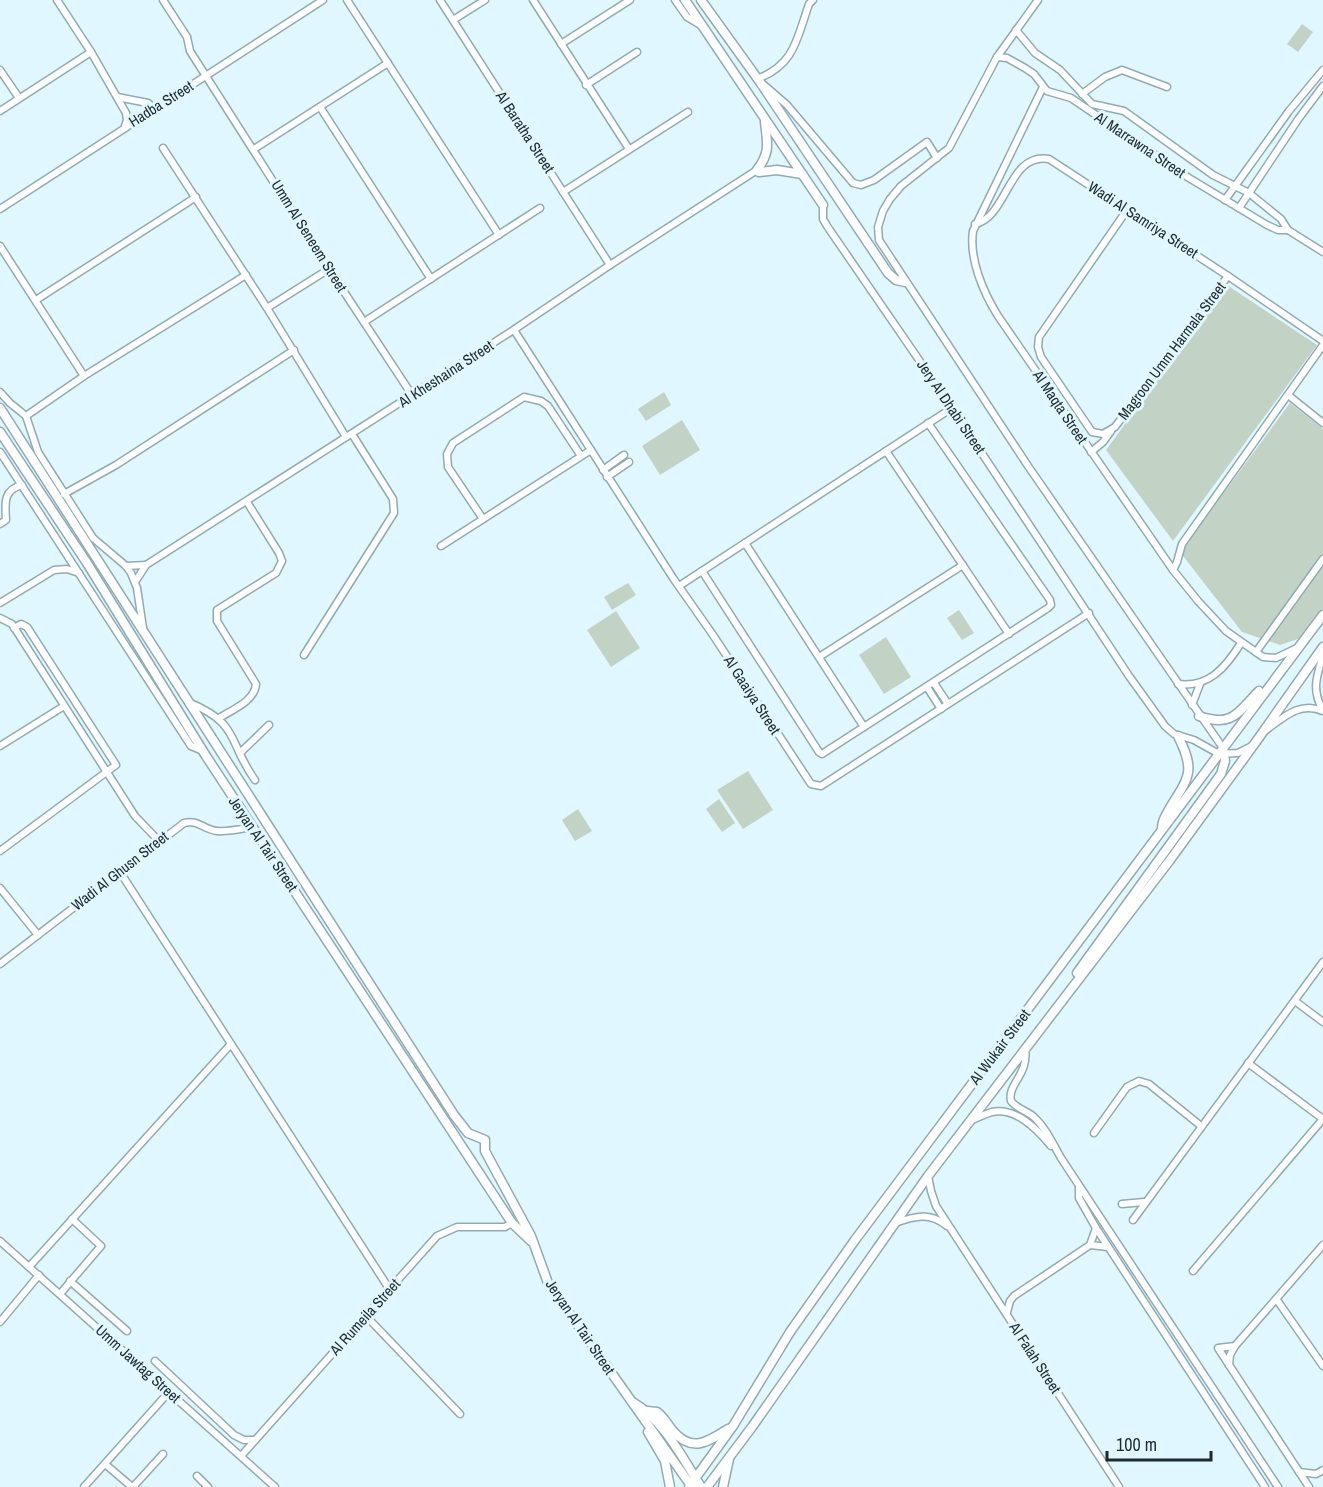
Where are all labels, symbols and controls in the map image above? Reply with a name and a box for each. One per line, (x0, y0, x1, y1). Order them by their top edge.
street label: Hadba Street (124, 75, 198, 132)
street label: Al Baratha Street (491, 86, 560, 177)
street label: Al Marrawna Street (1090, 106, 1190, 183)
street label: Umm Al Seneem Street (266, 176, 353, 296)
street label: Wadi Al Samriya Street (1084, 176, 1203, 263)
street label: Magroon Umm Harmala Street (1113, 277, 1231, 424)
street label: Al Kheshaina Street (393, 335, 498, 413)
street label: Jery Al Dhabi Street (912, 355, 991, 458)
street label: Al Maqta Street (1027, 365, 1093, 448)
street label: Al Gaaiya Street (718, 650, 786, 739)
street label: Jeryan Al Tair Street (224, 792, 303, 896)
street label: Wadi Al Ghusn Street (67, 826, 173, 915)
street label: Al Wukair Street (964, 1004, 1035, 1089)
street label: Al Rumeila Street (324, 1273, 405, 1360)
street label: Jeryan Al Tair Street (541, 1275, 620, 1379)
street label: Al Falah Street (1004, 1317, 1067, 1398)
street label: Umm Jawtag Street (91, 1320, 186, 1408)
scale bar (1107, 1424, 1210, 1462)
text: 100 m (1116, 1432, 1157, 1457)

